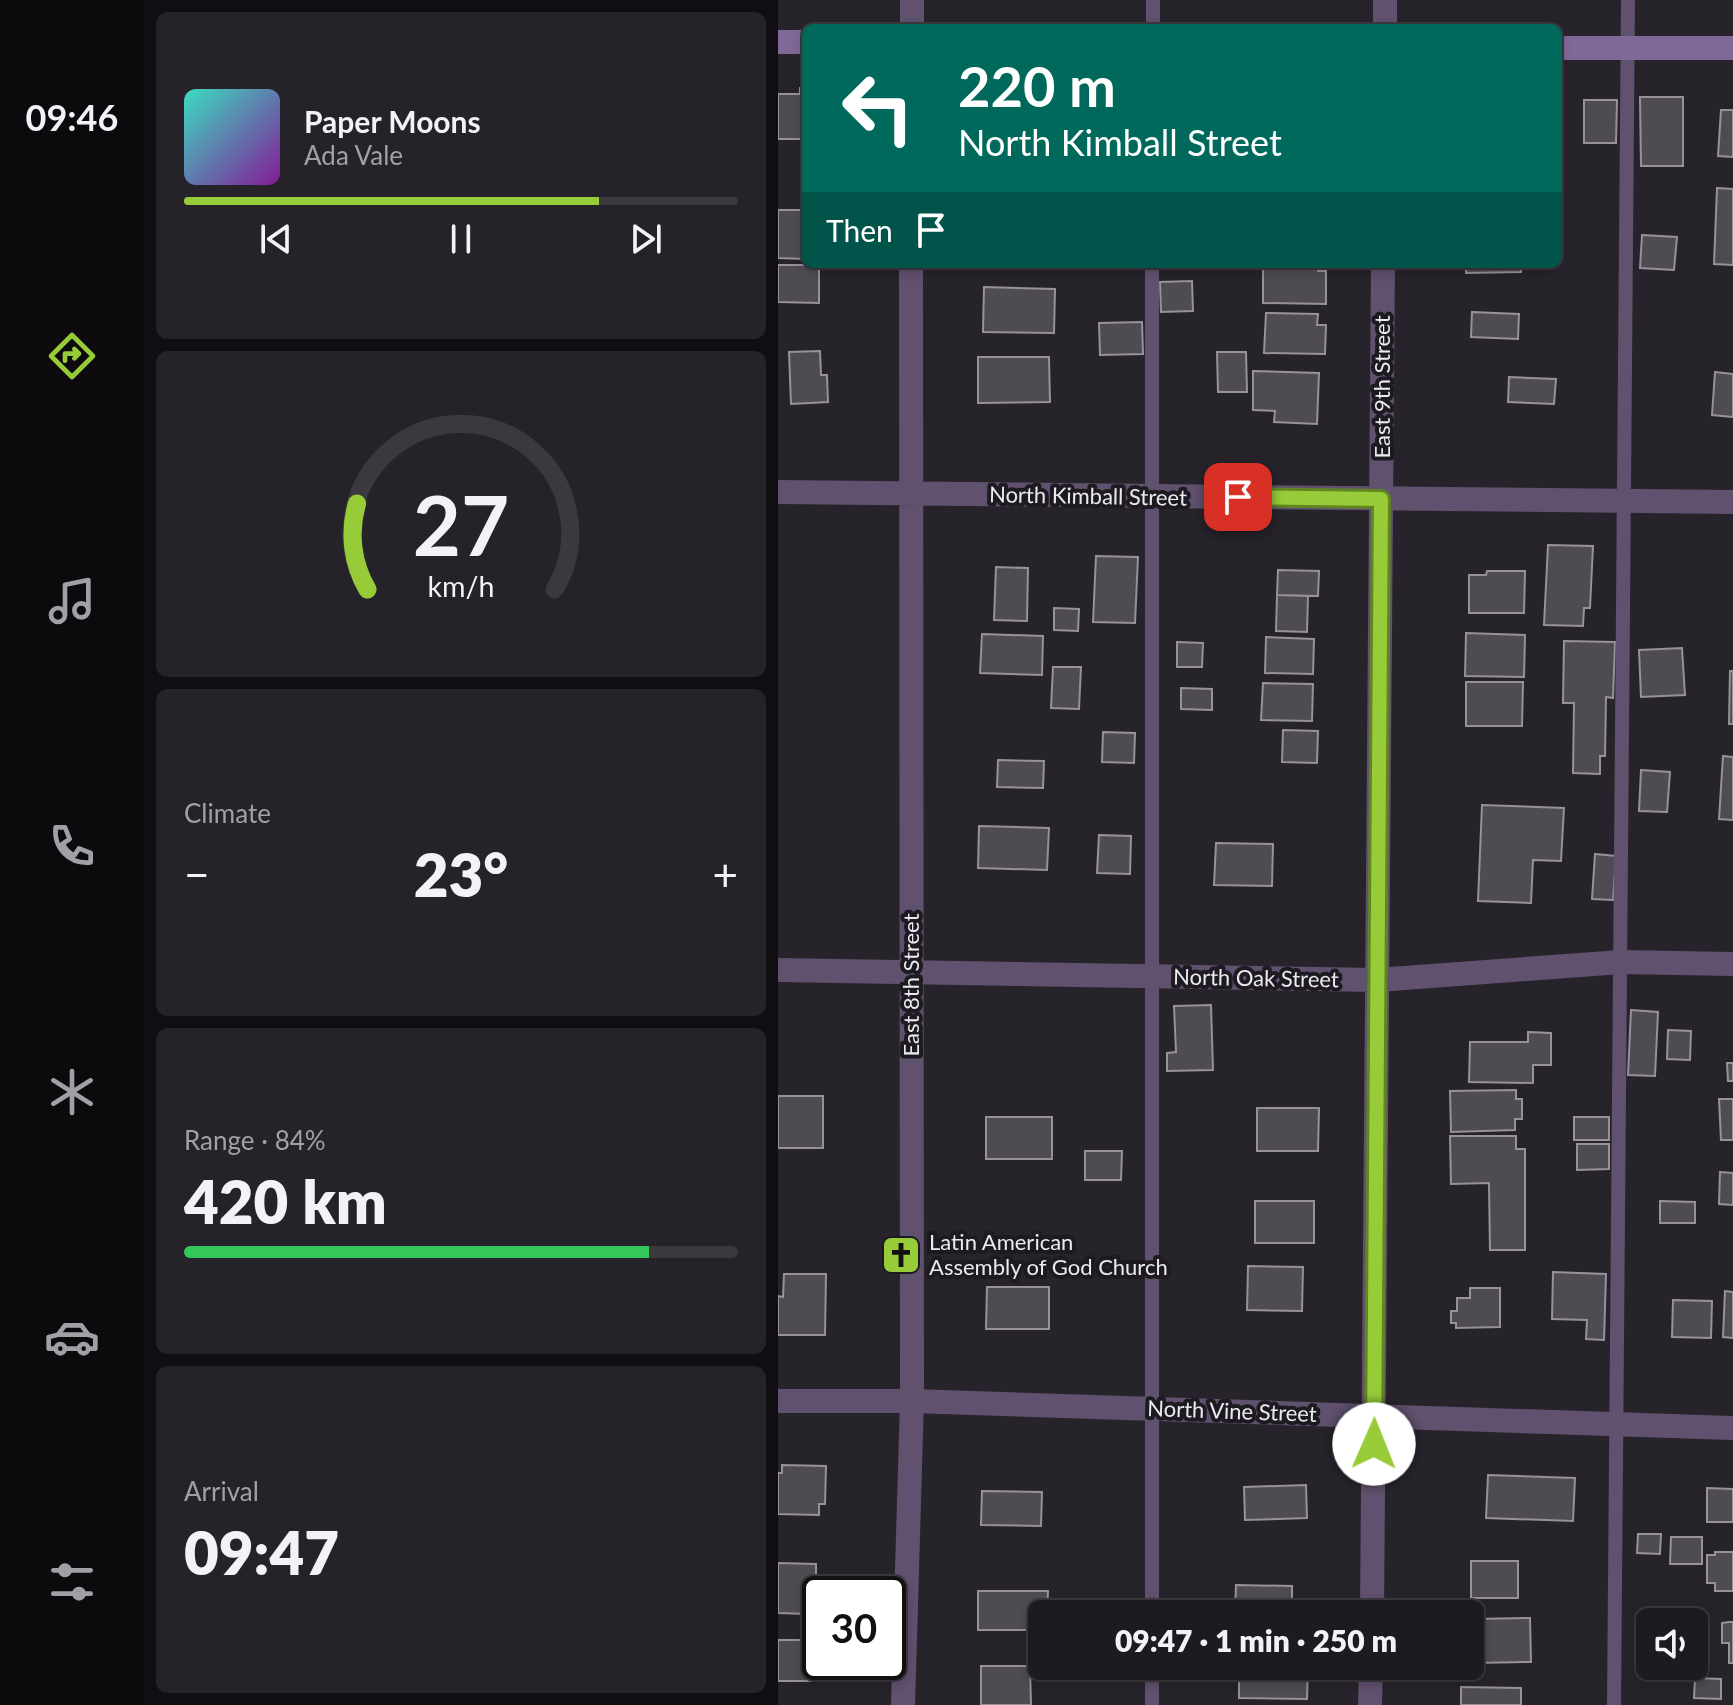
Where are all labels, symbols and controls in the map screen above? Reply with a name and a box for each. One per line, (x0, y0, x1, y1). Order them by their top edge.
text: 220 m (958, 52, 1116, 119)
icon: left (826, 56, 930, 160)
text: 09:46 (26, 95, 118, 139)
text: Paper Moons (304, 103, 481, 139)
text: North Kimball Street (958, 120, 1282, 164)
text: Ada Vale (304, 139, 403, 171)
icon: arrive (909, 208, 953, 252)
text: Then (826, 212, 893, 248)
icon: previous (254, 217, 298, 261)
icon: pause (439, 217, 483, 261)
icon: next (624, 217, 668, 261)
street label: East 9th Street (1368, 315, 1395, 459)
icon: directions (44, 328, 100, 384)
pin (1204, 463, 1272, 531)
text: 27 (413, 473, 509, 573)
icon: arrive (1216, 475, 1260, 519)
street label: North Kimball Street (989, 480, 1187, 511)
text: km/h (428, 569, 494, 603)
icon: music (44, 573, 100, 629)
text: Climate (184, 797, 271, 829)
icon: phone (44, 818, 100, 874)
text: 23° (414, 838, 508, 910)
text: − (184, 848, 210, 900)
text: + (712, 848, 738, 900)
street label: East 8th Street (897, 913, 924, 1057)
street label: North Oak Street (1173, 963, 1339, 992)
icon: climate (44, 1064, 100, 1120)
text: Range · 84% (184, 1124, 326, 1156)
text: 420 km (184, 1165, 387, 1237)
place label: Latin American Assembly of God Church (929, 1228, 1168, 1280)
church icon: Latin American Assembly of God Church (880, 1234, 922, 1276)
icon: car (44, 1309, 100, 1365)
street label: North Vine Street (1147, 1394, 1317, 1427)
position arrow (1332, 1402, 1416, 1486)
text: Arrival (184, 1475, 259, 1507)
text: 09:47 (184, 1516, 339, 1588)
icon: filters (44, 1554, 100, 1610)
speed limit sign: 30 (802, 1576, 906, 1680)
map controls (1636, 1608, 1708, 1680)
button: sound (1636, 1608, 1708, 1680)
text: 09:47 · 1 min · 250 m (1115, 1622, 1397, 1658)

